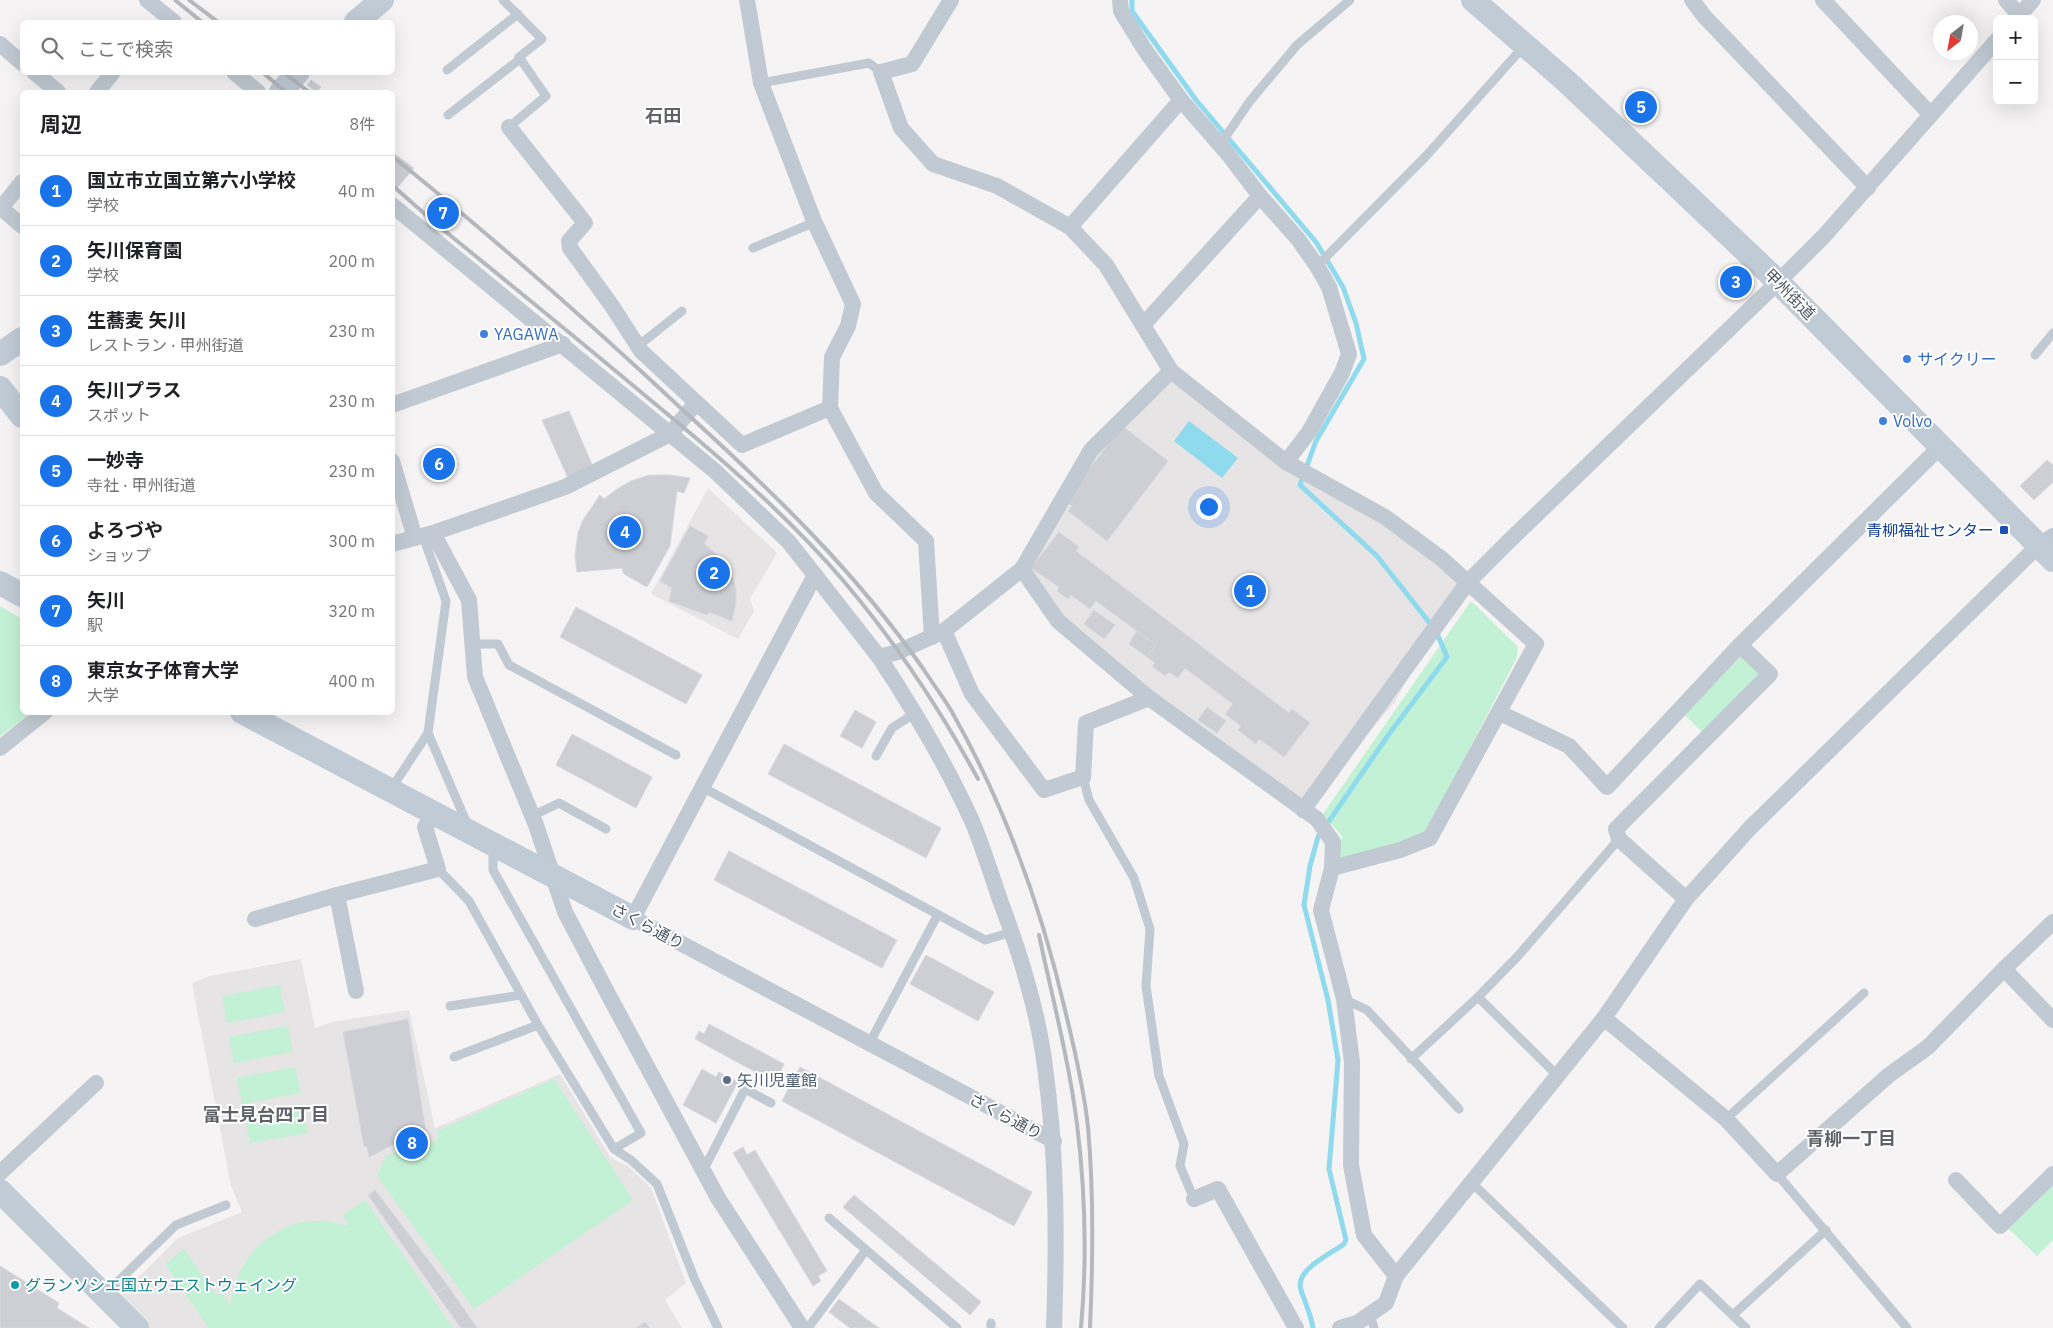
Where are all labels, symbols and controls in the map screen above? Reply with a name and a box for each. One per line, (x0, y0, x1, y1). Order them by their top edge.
north arrow (1933, 15, 1978, 60)
map controls (1993, 15, 2038, 105)
button: + (1993, 15, 2038, 60)
search box (20, 20, 395, 75)
icon: search (38, 34, 66, 62)
text: ここで検索 (78, 37, 173, 61)
button: − (1993, 60, 2038, 105)
pin: 5 (1625, 88, 1657, 126)
district label: 石田 (645, 104, 681, 127)
text: 周辺 (40, 110, 82, 138)
text: 8件 (349, 114, 375, 134)
text: 国立市立国立第六小学校 (87, 168, 296, 192)
text: 1 (51, 181, 61, 201)
text: 40 m (338, 181, 375, 201)
pin: 7 (427, 194, 459, 232)
text: 学校 (87, 195, 119, 215)
text: 矢川保育園 (87, 238, 182, 262)
text: 2 (51, 251, 61, 271)
text: 200 m (328, 251, 375, 271)
pin: 3 (1720, 263, 1752, 301)
street label: 甲州街道 (1760, 264, 1820, 324)
text: 学校 (87, 265, 119, 285)
text: 生蕎麦 矢川 (87, 308, 186, 332)
text: 3 (51, 321, 61, 341)
text: 230 m (328, 321, 375, 341)
place label: YAGAWA (494, 324, 558, 344)
marker: YAGAWA (478, 328, 490, 340)
text: レストラン · 甲州街道 (87, 335, 244, 355)
place label: サイクリー (1917, 349, 1997, 369)
marker: サイクリー (1901, 353, 1913, 365)
text: 矢川プラス (87, 378, 182, 402)
text: 4 (51, 391, 61, 411)
text: 230 m (328, 391, 375, 411)
text: スポット (87, 405, 151, 425)
place label: Volvo (1893, 411, 1932, 431)
marker: Volvo (1877, 415, 1889, 427)
pin: 6 (423, 445, 455, 483)
text: 一妙寺 (87, 448, 144, 472)
text: 5 (51, 461, 61, 481)
text: 230 m (328, 461, 375, 481)
text: 寺社 · 甲州街道 (87, 475, 196, 495)
your location (1196, 494, 1222, 520)
pin: 4 (609, 513, 641, 551)
text: よろづや (87, 518, 163, 542)
place label: 青柳福祉センター (1866, 520, 1994, 540)
marker: 青柳福祉センター (1998, 524, 2010, 536)
text: 6 (51, 531, 61, 551)
text: 300 m (328, 531, 375, 551)
text: ショップ (87, 545, 151, 565)
pin: 2 (698, 554, 730, 592)
pin: 1 (1234, 572, 1266, 610)
text: 矢川 (87, 588, 125, 612)
text: 7 (51, 601, 61, 621)
text: 320 m (328, 601, 375, 621)
text: 駅 (87, 615, 103, 635)
text: 東京女子体育大学 (87, 658, 239, 682)
text: 8 (51, 671, 61, 691)
text: 400 m (328, 671, 375, 691)
text: 大学 (87, 685, 119, 705)
street label: さくら通り (608, 898, 688, 954)
place label: 矢川児童館 (737, 1070, 817, 1090)
marker: 矢川児童館 (721, 1074, 733, 1086)
street label: さくら通り (966, 1088, 1046, 1144)
district label: 富士見台四丁目 (203, 1103, 329, 1126)
pin: 8 (396, 1124, 428, 1162)
district label: 青柳一丁目 (1806, 1127, 1896, 1150)
place label: グランソシエ国立ウエストウェイング (25, 1275, 297, 1295)
marker: グランソシエ国立ウエストウェイング (9, 1279, 21, 1291)

